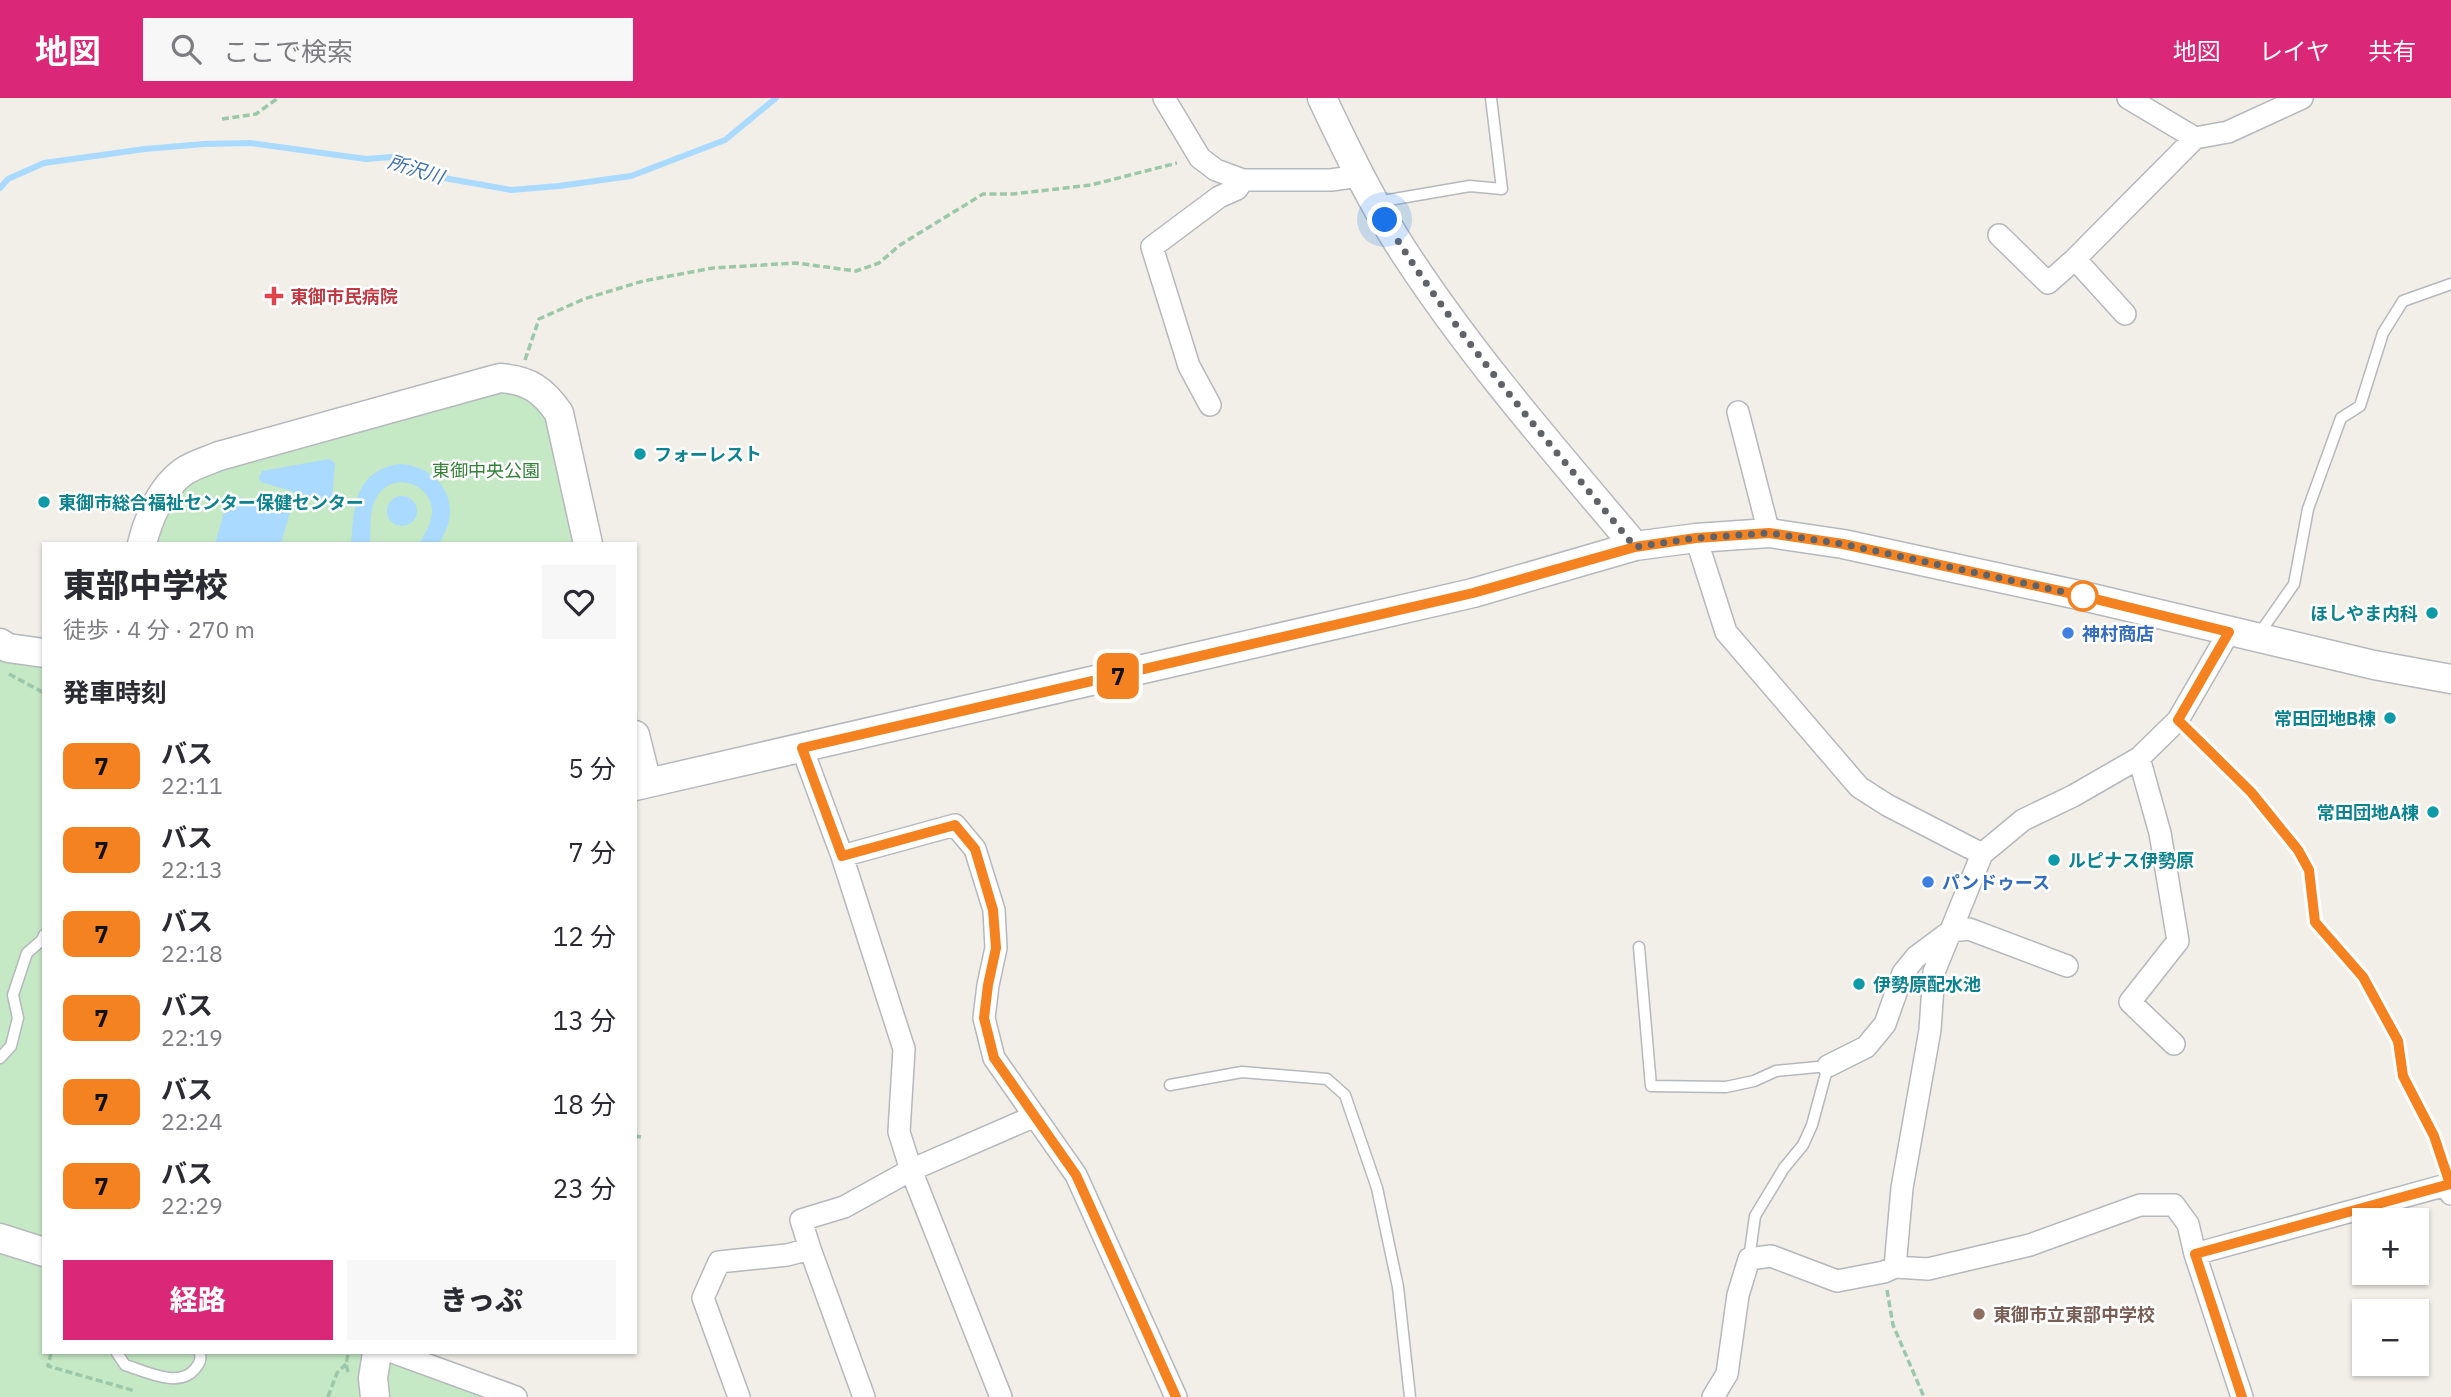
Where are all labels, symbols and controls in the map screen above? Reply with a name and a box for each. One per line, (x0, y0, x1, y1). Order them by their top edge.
search box (143, 18, 633, 81)
text: 地図 (35, 29, 101, 72)
icon: search (167, 30, 205, 68)
text: ここで検索 (223, 34, 353, 68)
text: 地図 (2173, 35, 2221, 67)
text: レイヤ (2259, 35, 2330, 67)
text: 共有 (2368, 35, 2416, 67)
water label: 所沢川 (385, 149, 449, 189)
your location (1367, 202, 1402, 237)
place label: 東御市民病院 (290, 285, 398, 308)
marker: 東御市民病院 (264, 286, 284, 306)
place label: フォーレスト (654, 443, 762, 466)
marker: フォーレスト (632, 446, 648, 462)
park label: 東御中央公園 (432, 459, 540, 482)
place label: 東御市総合福祉センター保健センター (58, 491, 364, 514)
marker: 東御市総合福祉センター保健センター (36, 494, 52, 510)
text: 東部中学校 (63, 563, 228, 606)
button: heart (542, 565, 616, 639)
unlabelled marker (2068, 581, 2098, 611)
place label: ほしやま内科 (2310, 602, 2418, 625)
marker: ほしやま内科 (2424, 605, 2440, 621)
text: 徒歩 · 4 分 · 270 m (63, 614, 255, 644)
place label: 神村商店 (2082, 622, 2154, 645)
marker: 神村商店 (2060, 625, 2076, 641)
line badge: 7 (1095, 653, 1141, 699)
text: 7 (1111, 660, 1125, 692)
text: 発車時刻 (63, 675, 167, 709)
place label: 常田団地B棟 (2274, 707, 2376, 730)
marker: 常田団地B棟 (2382, 710, 2398, 726)
text: バス (161, 736, 213, 770)
text: 7 (94, 750, 109, 782)
text: 5 分 (568, 751, 616, 785)
text: 22:11 (161, 770, 223, 800)
place label: 常田団地A棟 (2317, 801, 2419, 824)
marker: 常田団地A棟 (2425, 804, 2441, 820)
text: バス (161, 820, 213, 854)
text: 7 (94, 834, 109, 866)
text: 7 分 (568, 835, 616, 869)
place label: ルピナス伊勢原 (2068, 849, 2194, 872)
marker: ルピナス伊勢原 (2046, 852, 2062, 868)
text: 22:13 (161, 854, 223, 884)
place label: パンドゥース (1942, 871, 2050, 894)
marker: パンドゥース (1920, 874, 1936, 890)
text: バス (161, 904, 213, 938)
text: 7 (94, 918, 109, 950)
text: 12 分 (553, 919, 616, 953)
text: 22:18 (161, 938, 223, 968)
place label: 伊勢原配水池 (1873, 973, 1981, 996)
marker: 伊勢原配水池 (1851, 976, 1867, 992)
text: バス (161, 988, 213, 1022)
text: 7 (94, 1002, 109, 1034)
text: 13 分 (553, 1003, 616, 1037)
text: 22:19 (161, 1022, 223, 1052)
text: バス (161, 1072, 213, 1106)
text: 7 (94, 1086, 109, 1118)
text: 18 分 (553, 1087, 616, 1121)
text: 22:24 (161, 1106, 223, 1136)
text: バス (161, 1156, 213, 1190)
text: 7 (94, 1170, 109, 1202)
text: 23 分 (553, 1171, 616, 1205)
text: 22:29 (161, 1190, 223, 1220)
map controls (2352, 1208, 2429, 1376)
button: + (2352, 1208, 2429, 1285)
button: 経路 (63, 1260, 333, 1340)
button: きっぷ (347, 1260, 616, 1340)
button: − (2352, 1299, 2429, 1376)
place label: 東御市立東部中学校 (1993, 1303, 2155, 1326)
marker: 東御市立東部中学校 (1971, 1306, 1987, 1322)

